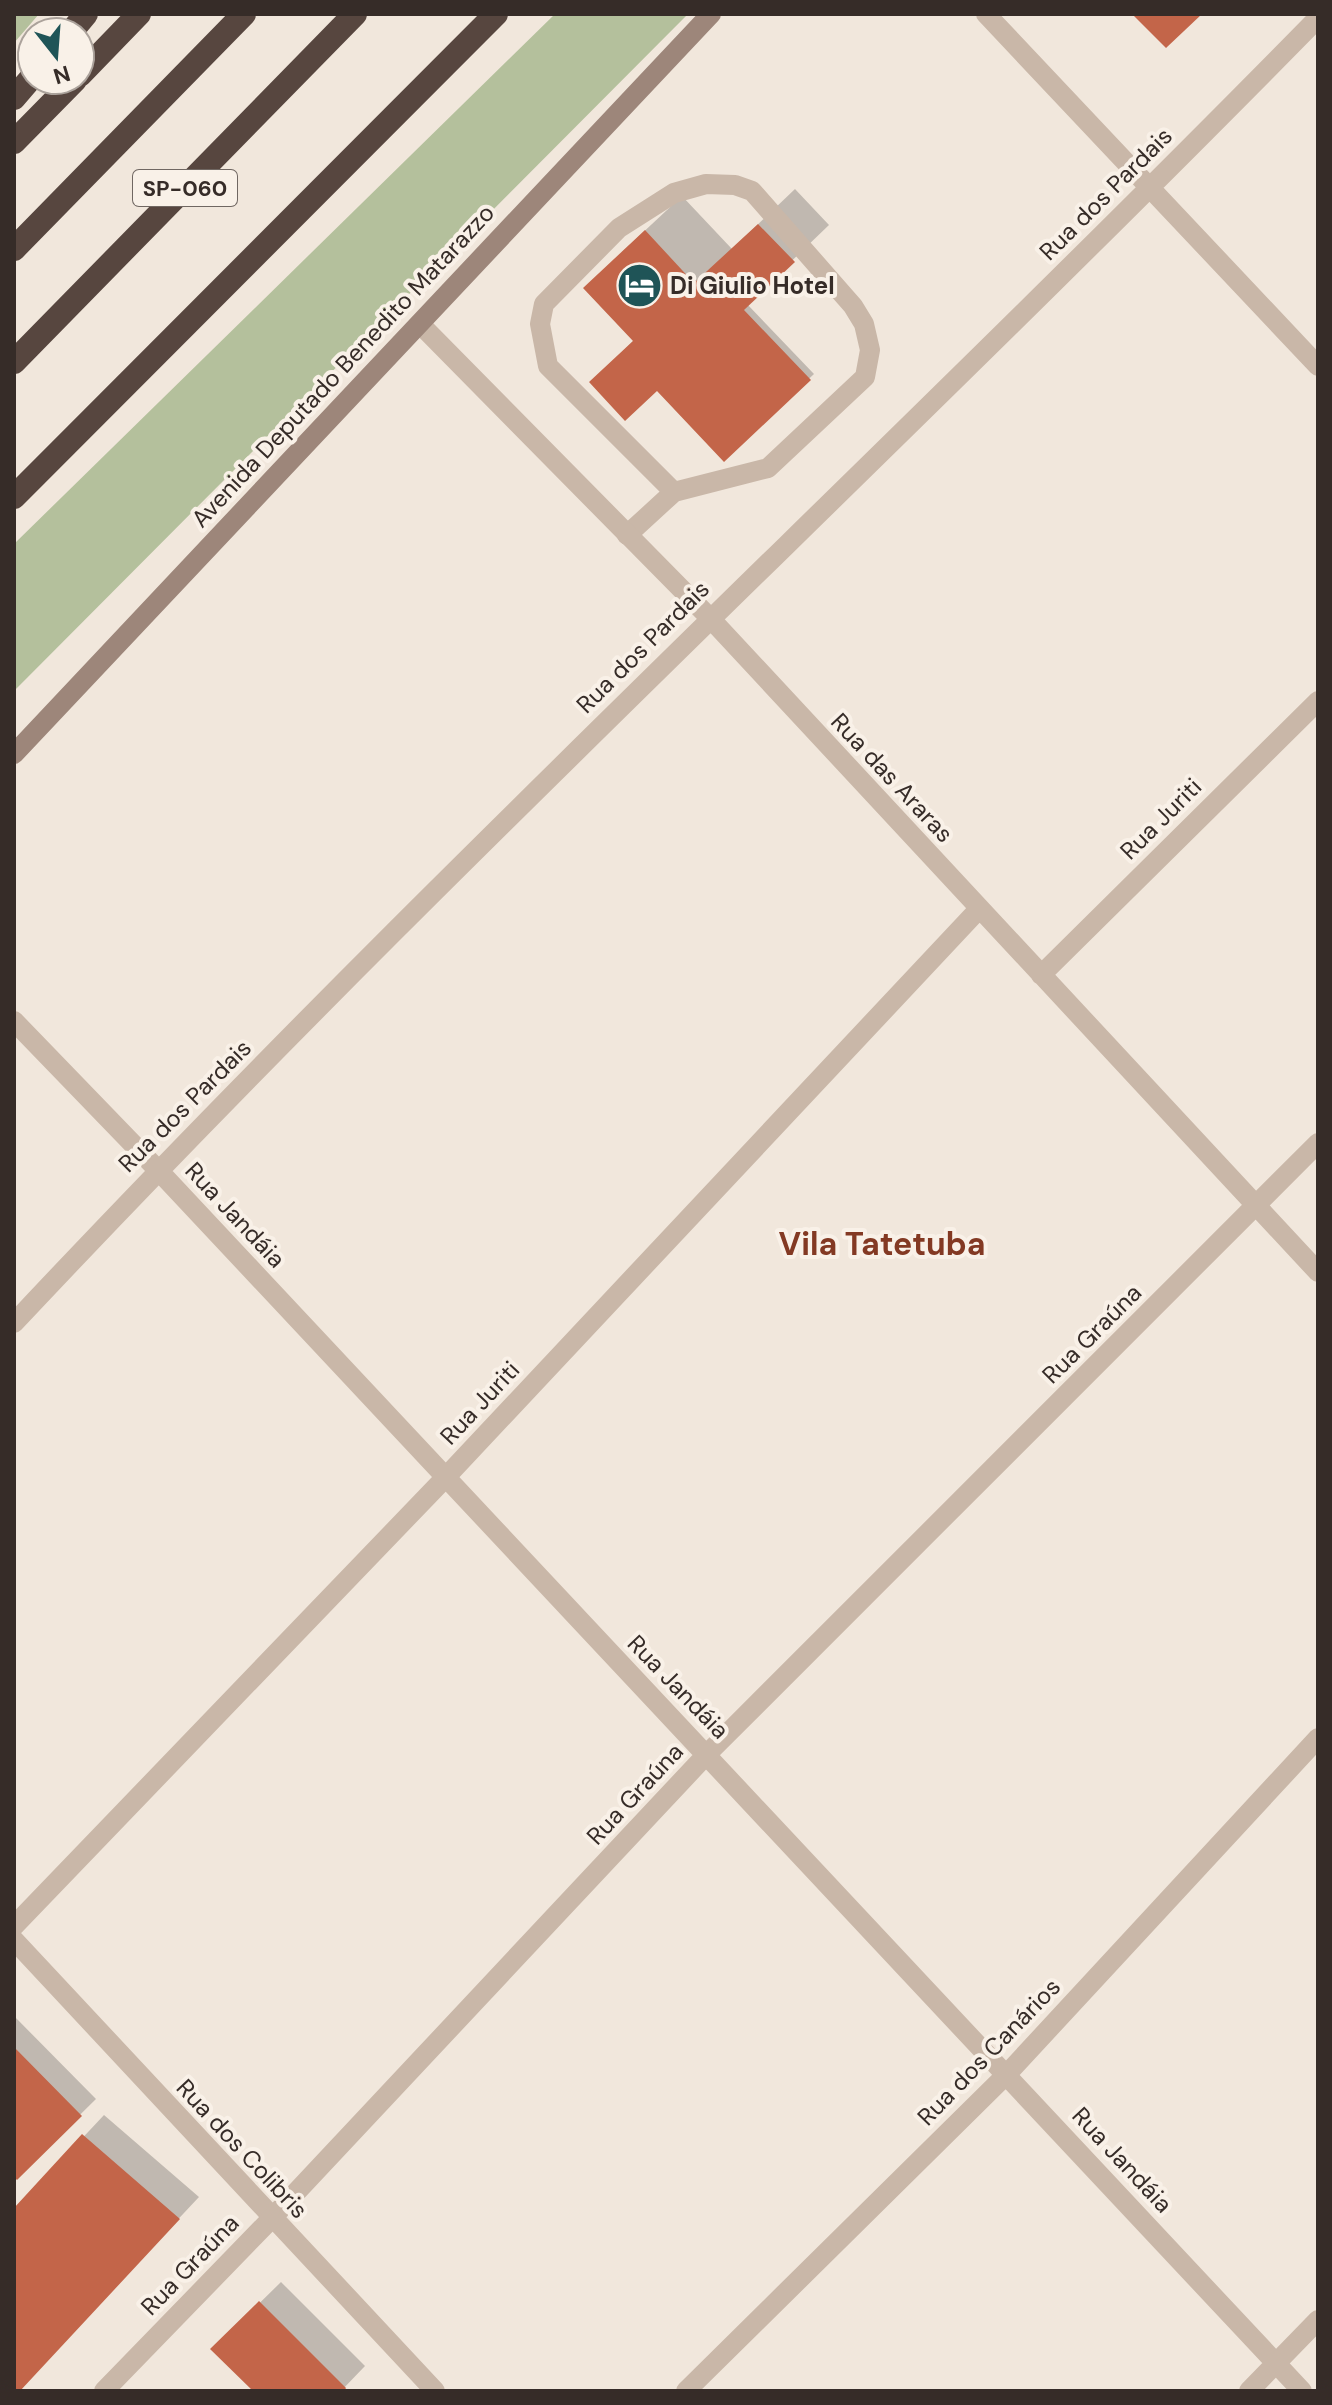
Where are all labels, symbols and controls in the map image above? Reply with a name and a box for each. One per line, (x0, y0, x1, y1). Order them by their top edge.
north arrow (16, 16, 96, 96)
text: N (50, 58, 74, 91)
street label: Rua dos Pardais (1032, 120, 1179, 267)
road number: SP-060 (133, 170, 237, 206)
street label: Avenida Deputado Benedito Matarazzo (184, 197, 501, 534)
hotel icon: Di Giulio Hotel (615, 262, 663, 310)
place label: Di Giulio Hotel (670, 270, 835, 301)
street label: Rua dos Pardais (569, 573, 716, 720)
street label: Rua das Araras (824, 706, 960, 849)
street label: Rua Juriti (1113, 771, 1208, 866)
street label: Rua dos Pardais (111, 1032, 258, 1179)
street label: Rua Jandáia (179, 1155, 292, 1274)
district label: Vila Tatetuba (779, 1223, 985, 1265)
street label: Rua Graúna (1035, 1277, 1148, 1390)
street label: Rua Juriti (433, 1354, 526, 1451)
street label: Rua Jandáia (621, 1628, 736, 1745)
street label: Rua Graúna (580, 1736, 690, 1851)
street label: Rua dos Canários (910, 1971, 1067, 2132)
street label: Rua dos Colibris (170, 2072, 315, 2225)
street label: Rua Jandáia (1066, 2100, 1179, 2219)
street label: Rua Graúna (134, 2208, 245, 2322)

